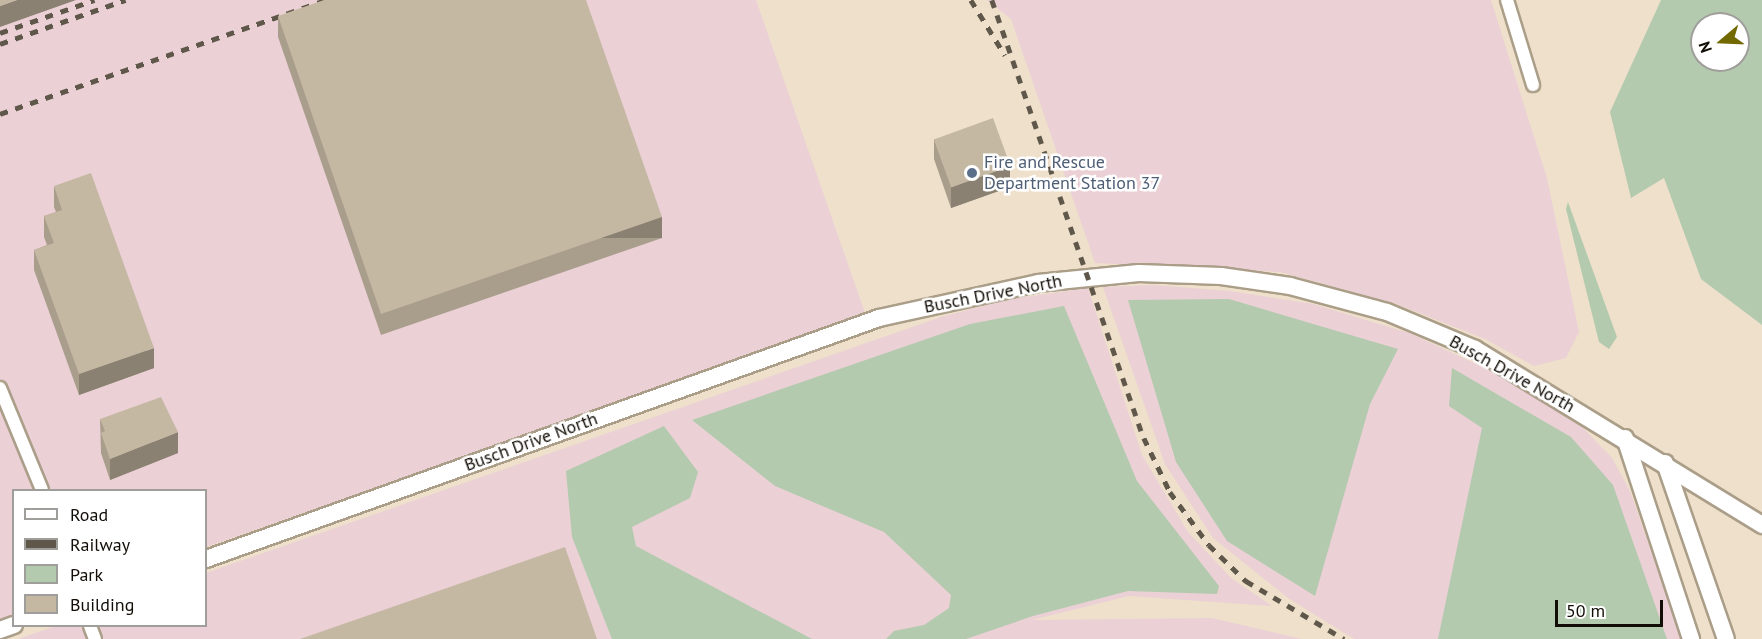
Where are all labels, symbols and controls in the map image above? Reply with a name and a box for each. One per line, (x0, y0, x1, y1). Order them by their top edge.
north arrow (1690, 12, 1750, 72)
text: N (1694, 39, 1716, 55)
place label: Fire and Rescue Department Station 37 (984, 152, 1160, 195)
marker: Fire and Rescue Department Station 37 (965, 166, 979, 180)
street label: Busch Drive North (922, 270, 1064, 318)
street label: Busch Drive North (1446, 331, 1578, 417)
street label: Busch Drive North (461, 408, 601, 476)
legend (12, 489, 207, 627)
text: Road (70, 503, 108, 526)
text: Railway (70, 533, 130, 556)
text: Park (70, 563, 103, 586)
scale bar (1558, 588, 1666, 626)
text: Building (70, 593, 134, 616)
text: 50 m (1566, 599, 1605, 622)

